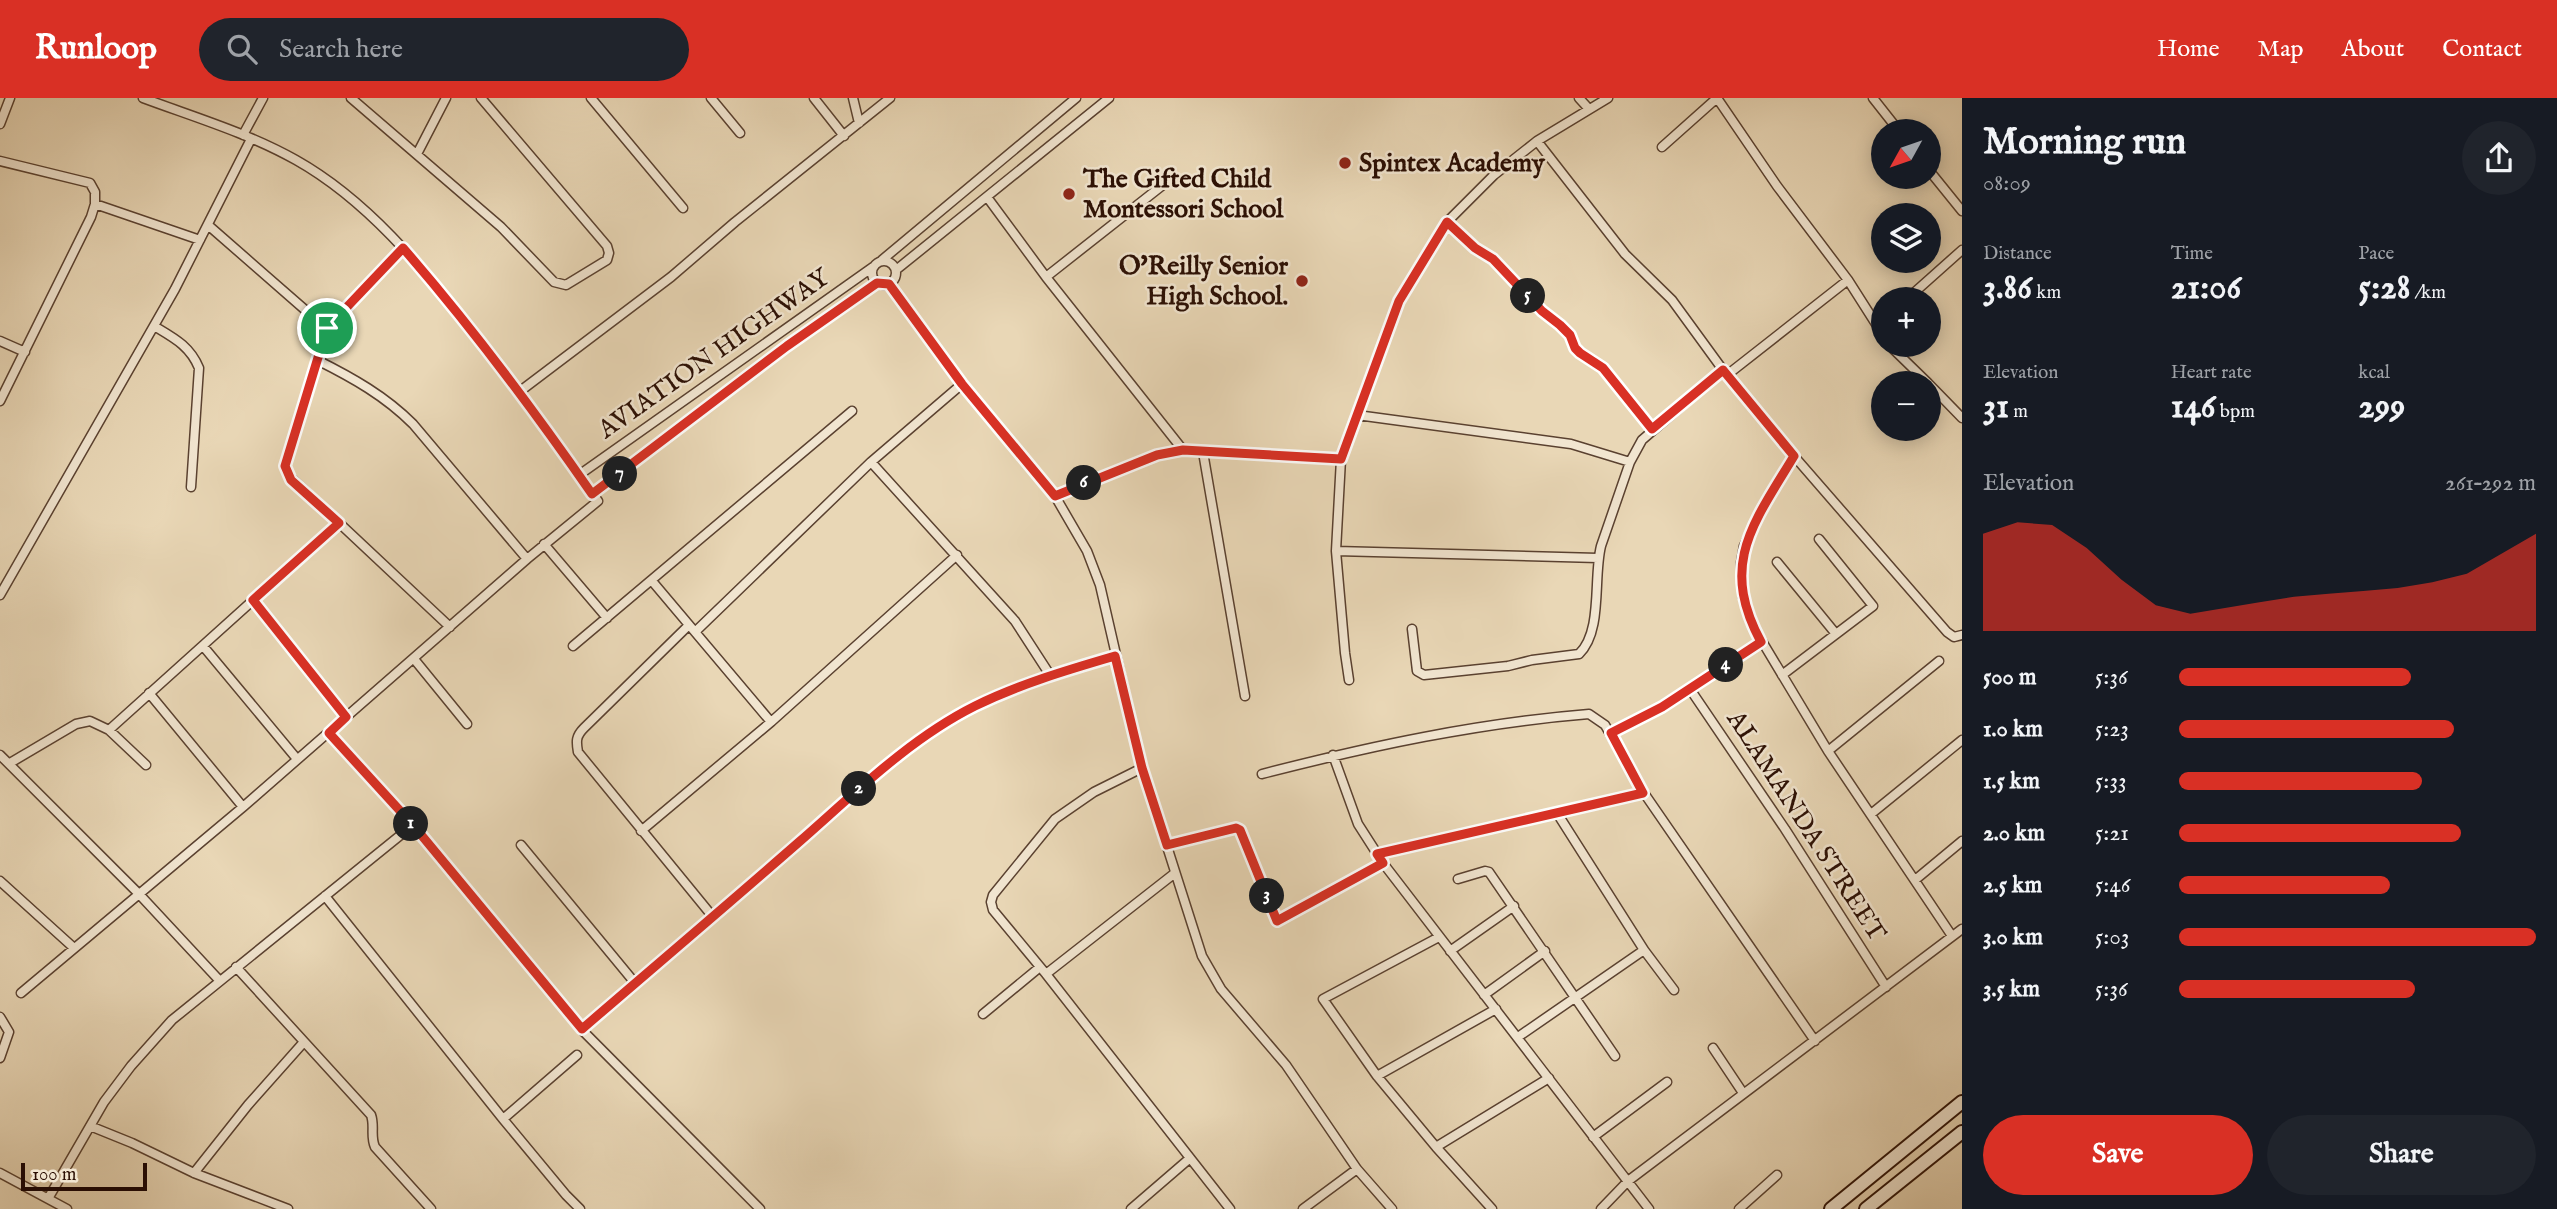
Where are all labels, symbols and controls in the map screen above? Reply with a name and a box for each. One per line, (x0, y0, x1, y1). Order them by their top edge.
search box (199, 18, 689, 81)
text: Runloop (35, 28, 157, 70)
icon: search (223, 30, 261, 68)
text: Search here (279, 33, 403, 66)
text: Home (2157, 34, 2220, 65)
text: Map (2258, 34, 2304, 65)
text: About (2342, 34, 2404, 65)
text: Contact (2442, 34, 2522, 65)
north arrow (1871, 119, 1941, 189)
map controls (1871, 119, 1941, 441)
text: Morning run (1983, 119, 2186, 167)
button: share (2462, 121, 2536, 195)
place label: Spintex Academy (1359, 147, 1546, 180)
marker: Spintex Academy (1337, 155, 1353, 171)
place label: The Gifted Child Montessori School (1082, 163, 1284, 226)
text: 08:09 (1983, 169, 2031, 198)
marker: The Gifted Child Montessori School (1061, 186, 1077, 202)
button: layers (1871, 203, 1941, 273)
text: Distance (1983, 242, 2052, 266)
text: Time (2171, 242, 2213, 266)
text: Pace (2358, 242, 2394, 266)
place label: O'Reilly Senior High School. (1119, 250, 1288, 313)
street label: AVIATION HIGHWAY (591, 261, 837, 447)
text: 3.86 (1983, 266, 2032, 311)
text: 21:06 (2171, 266, 2241, 311)
text: 5:28 (2358, 266, 2410, 311)
marker: O'Reilly Senior High School. (1294, 273, 1310, 289)
pin: 5 (1510, 278, 1546, 314)
text: km (2032, 281, 2061, 305)
text: /km (2410, 281, 2446, 305)
text: 5 (1524, 283, 1531, 307)
button: + (1871, 287, 1941, 357)
pin (297, 298, 357, 358)
icon: arrive (308, 309, 346, 347)
text: Elevation (1983, 361, 2058, 385)
text: Heart rate (2171, 361, 2252, 385)
text: kcal (2358, 361, 2390, 385)
button: − (1871, 371, 1941, 441)
text: 31 (1983, 385, 2009, 430)
text: 146 (2171, 385, 2216, 430)
text: 299 (2358, 385, 2405, 430)
text: m (2009, 400, 2028, 424)
text: bpm (2216, 400, 2255, 424)
pin: 7 (602, 456, 638, 492)
text: 7 (615, 461, 624, 485)
pin: 6 (1066, 466, 1102, 500)
text: Elevation (1983, 469, 2074, 498)
text: 261–292 m (2445, 469, 2536, 498)
text: 6 (1079, 470, 1088, 494)
pin: 4 (1708, 648, 1744, 682)
text: 4 (1721, 652, 1730, 676)
text: 500 m (1983, 663, 2037, 692)
text: 5:36 (2095, 663, 2128, 692)
street label: ALAMANDA STREET (1718, 704, 1893, 948)
text: 1.0 km (1983, 715, 2043, 744)
text: 5:23 (2095, 715, 2129, 744)
text: 1.5 km (1983, 767, 2040, 796)
text: 5:33 (2095, 767, 2127, 796)
pin: 2 (842, 772, 876, 806)
text: 2 (854, 776, 863, 800)
pin: 1 (394, 806, 428, 842)
text: 1 (407, 811, 414, 835)
text: 2.0 km (1983, 819, 2045, 848)
text: 5:21 (2095, 819, 2129, 848)
text: 2.5 km (1983, 871, 2042, 900)
text: 5:46 (2095, 871, 2130, 900)
pin: 3 (1250, 878, 1284, 914)
text: 3 (1263, 883, 1270, 907)
text: 3.0 km (1983, 923, 2043, 952)
text: 5:03 (2095, 923, 2129, 952)
text: 3.5 km (1983, 975, 2040, 1004)
text: 5:36 (2095, 975, 2128, 1004)
button: Save (1983, 1115, 2253, 1195)
button: Share (2267, 1115, 2536, 1195)
scale bar (21, 1160, 147, 1192)
text: 100 m (32, 1163, 76, 1187)

